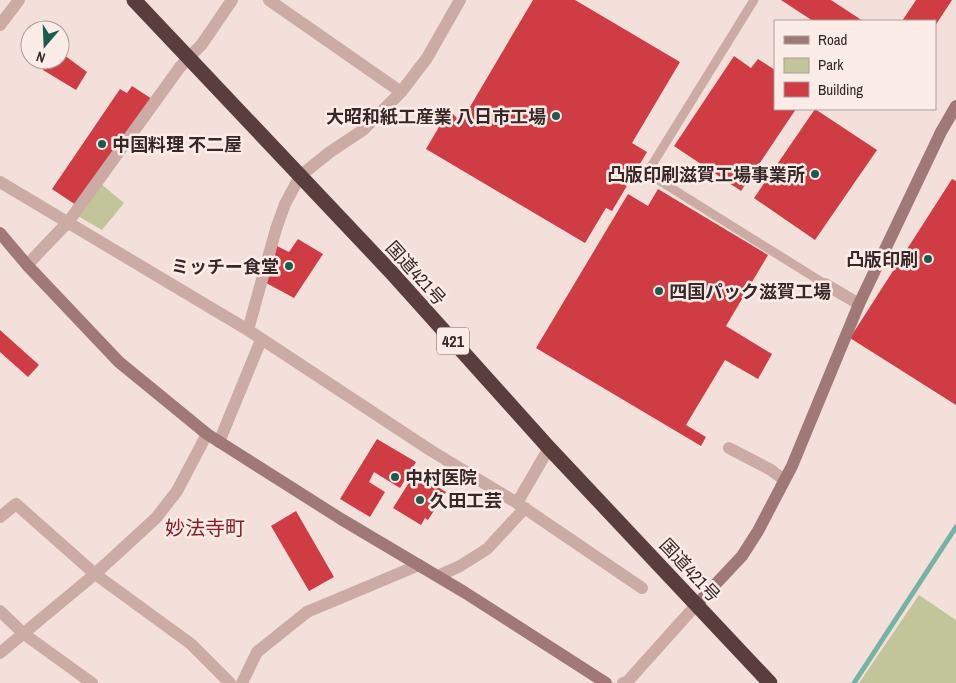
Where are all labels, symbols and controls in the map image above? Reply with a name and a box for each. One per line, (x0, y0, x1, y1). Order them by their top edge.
north arrow (20, 20, 70, 70)
legend (774, 20, 936, 110)
text: Road (818, 29, 847, 50)
text: N (34, 47, 48, 67)
text: Park (818, 54, 844, 75)
text: Building (818, 79, 863, 100)
place label: 大昭和紙工産業 八日市工場 (326, 104, 546, 129)
marker: 大昭和紙工産業 八日市工場 (550, 110, 562, 122)
place label: 中国料理 不二屋 (112, 132, 242, 157)
marker: 中国料理 不二屋 (96, 138, 108, 150)
place label: 凸版印刷滋賀工場事業所 (607, 162, 805, 187)
marker: 凸版印刷滋賀工場事業所 (809, 168, 821, 180)
street label: 国道421号 (380, 235, 452, 311)
place label: 凸版印刷 (846, 247, 918, 272)
marker: 凸版印刷 (922, 253, 934, 265)
place label: ミッチー食堂 (171, 254, 279, 279)
marker: ミッチー食堂 (283, 260, 295, 272)
place label: 四国パック滋賀工場 (669, 279, 831, 304)
marker: 四国パック滋賀工場 (653, 285, 665, 297)
road number: 421 (437, 328, 469, 354)
place label: 中村医院 (405, 465, 477, 490)
marker: 中村医院 (389, 471, 401, 483)
place label: 久田工芸 (430, 488, 502, 513)
marker: 久田工芸 (414, 494, 426, 506)
district label: 妙法寺町 (165, 514, 245, 541)
street label: 国道421号 (654, 533, 726, 607)

